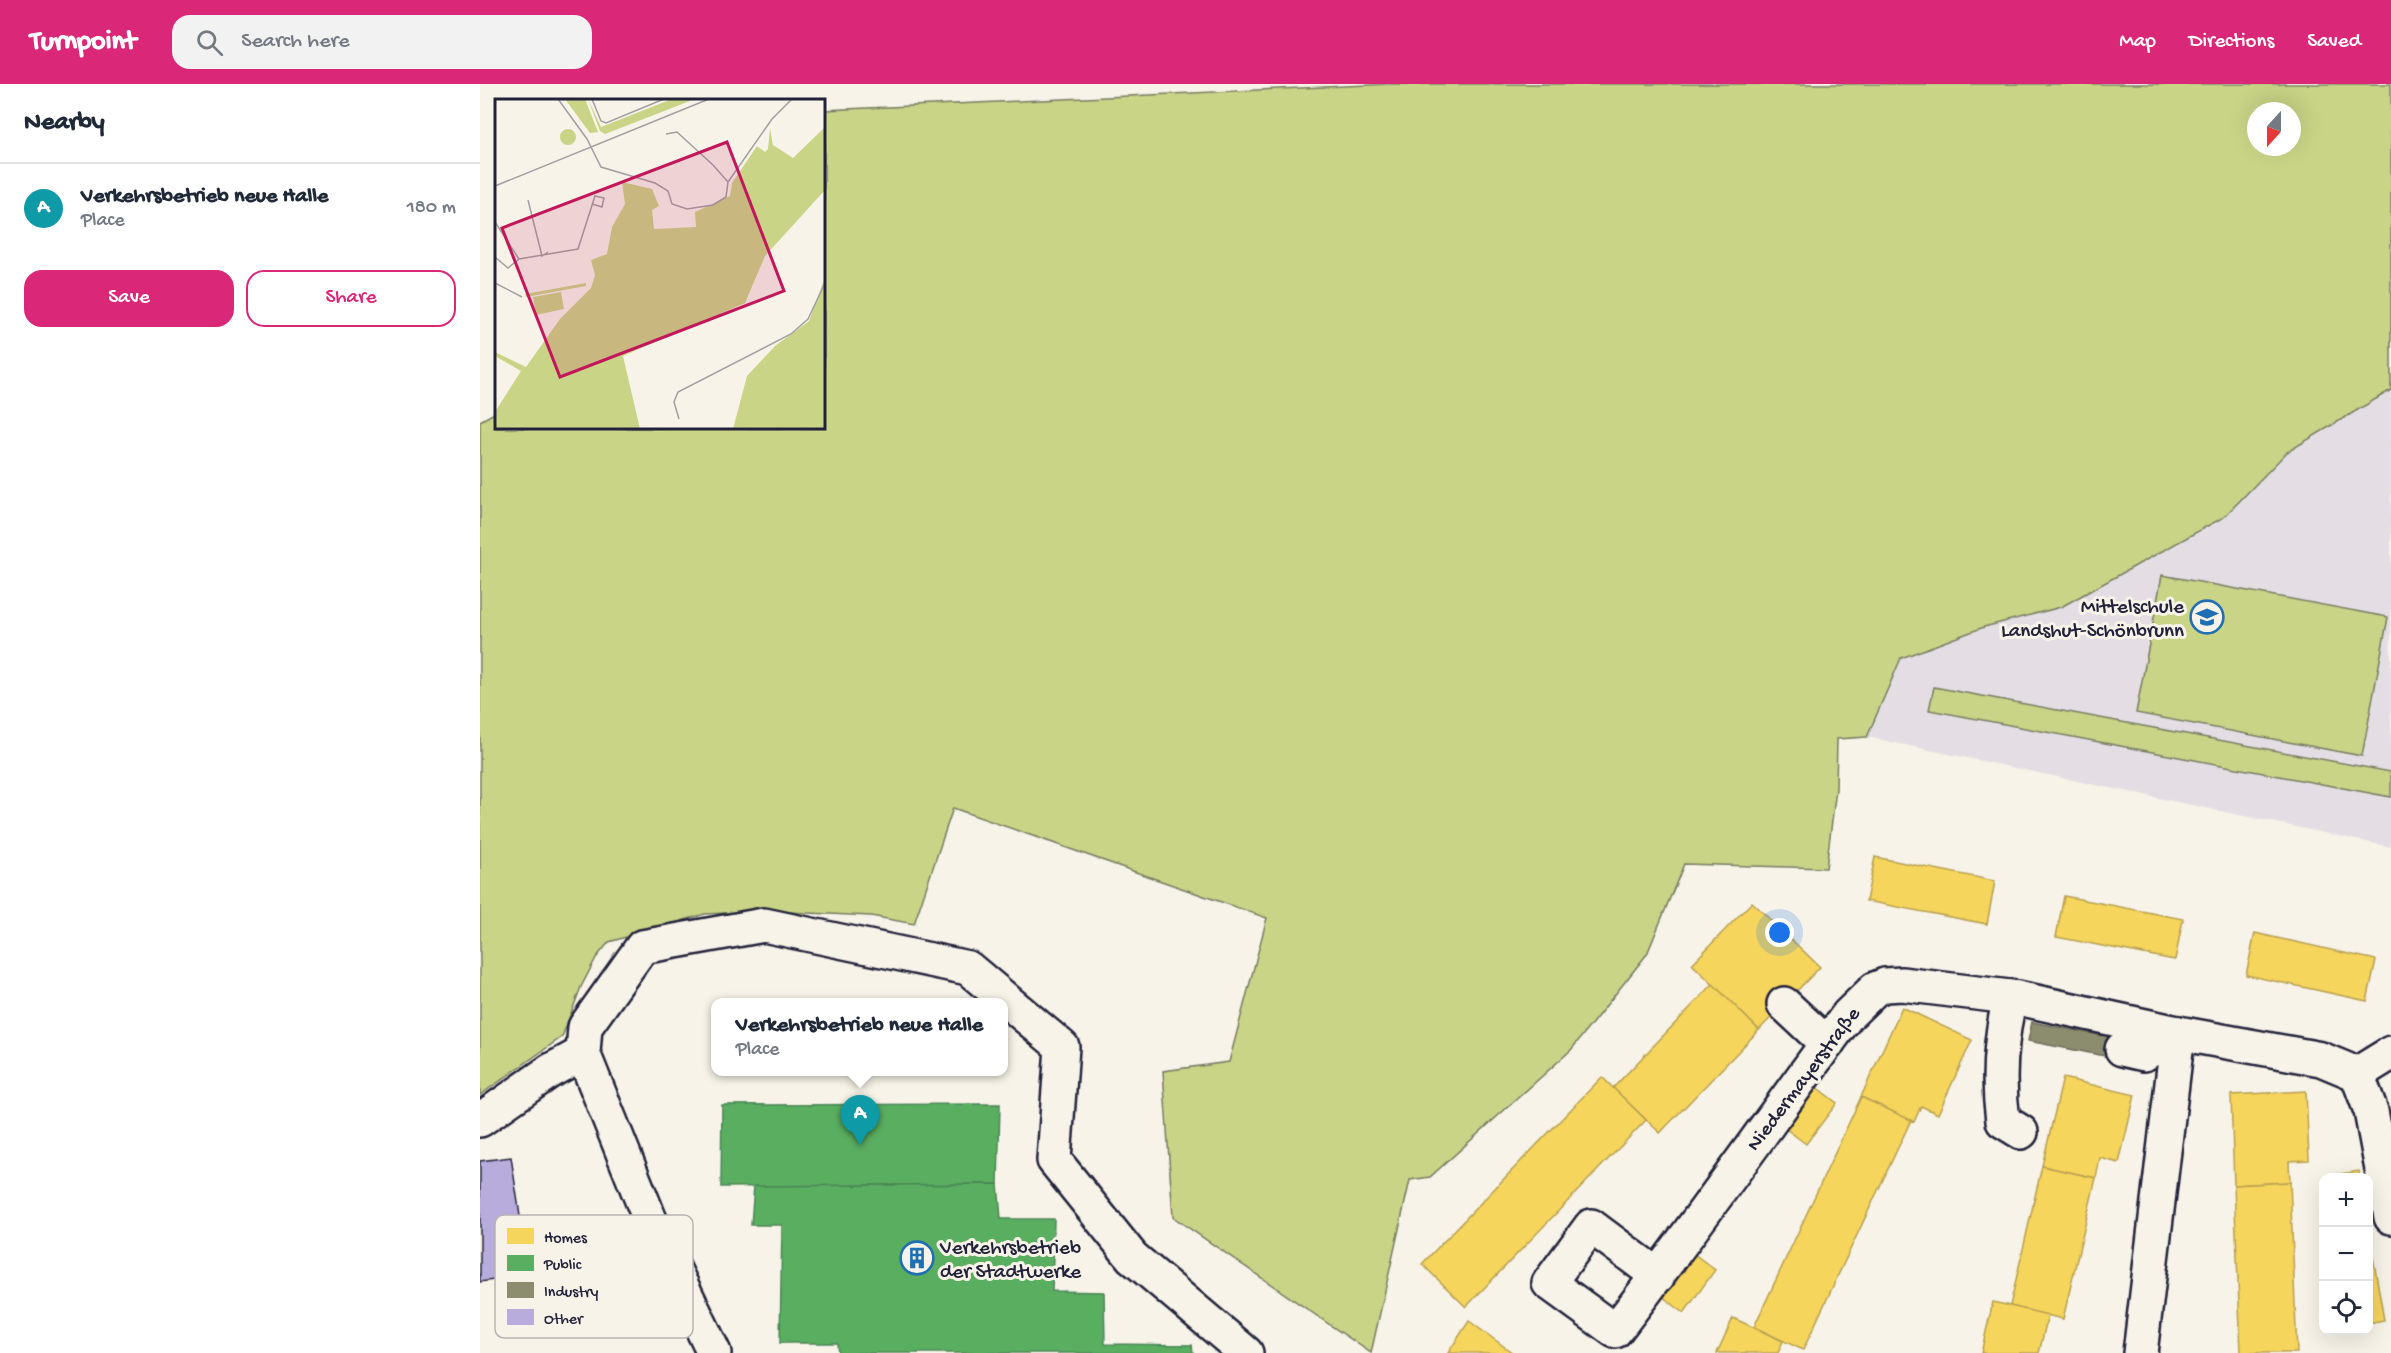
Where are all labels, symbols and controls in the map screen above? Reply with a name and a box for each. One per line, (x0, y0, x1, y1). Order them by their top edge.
search box (172, 15, 592, 69)
text: Turnpoint (30, 26, 136, 59)
icon: search (193, 26, 226, 59)
text: Search here (241, 29, 350, 55)
text: Map (2119, 30, 2156, 55)
text: Directions (2189, 30, 2274, 55)
text: Saved (2307, 30, 2361, 55)
inset map (495, 99, 825, 429)
north arrow (2247, 102, 2301, 156)
text: Nearby (24, 108, 105, 139)
text: Verkehrsbetrieb neue Halle (81, 184, 328, 210)
text: A (38, 197, 49, 220)
text: 180 m (407, 197, 456, 220)
text: Place (81, 210, 125, 233)
button: Save (24, 270, 234, 327)
button: Share (246, 270, 456, 327)
place label: Mittelschule Landshut-Schönbrunn (2001, 596, 2185, 645)
school or university icon: Mittelschule Landshut-Schönbrunn (2189, 599, 2225, 635)
your location (1765, 918, 1794, 947)
popup (711, 998, 1008, 1076)
street label: Niedermayerstraße (1742, 1002, 1868, 1157)
text: Verkehrsbetrieb neue Halle (736, 1013, 983, 1039)
text: Place (736, 1039, 779, 1062)
pin: A (840, 1096, 880, 1145)
map controls (2319, 1173, 2373, 1335)
button: + (2319, 1173, 2373, 1227)
legend (495, 1215, 693, 1338)
button: − (2319, 1227, 2373, 1281)
text: Homes (544, 1230, 588, 1249)
place label: Verkehrsbetrieb der Stadtwerke (939, 1237, 1082, 1286)
building icon: Verkehrsbetrieb der Stadtwerke (899, 1240, 935, 1276)
text: Public (543, 1257, 582, 1276)
button: locate (2319, 1281, 2373, 1335)
text: Industry (544, 1284, 598, 1303)
text: Other (544, 1311, 584, 1330)

